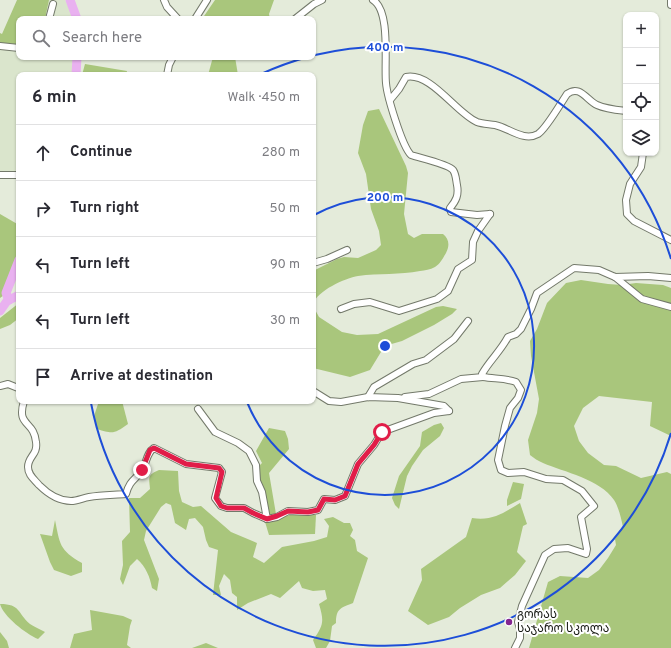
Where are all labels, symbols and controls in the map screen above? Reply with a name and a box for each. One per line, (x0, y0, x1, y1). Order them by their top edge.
map controls (623, 12, 659, 156)
button: + (623, 12, 659, 48)
search box (16, 16, 316, 60)
icon: search (30, 27, 52, 49)
text: Search here (62, 29, 142, 48)
text: 400 m (366, 40, 404, 56)
button: − (623, 48, 659, 84)
button: locate (623, 84, 659, 120)
text: 6 min (32, 87, 76, 109)
text: Walk · 450 m (228, 90, 300, 106)
button: layers (623, 120, 659, 156)
icon: ahead (32, 142, 54, 164)
text: Continue (70, 143, 132, 162)
text: 280 m (262, 145, 300, 161)
text: 200 m (367, 190, 403, 206)
icon: right (32, 198, 54, 220)
text: Turn right (70, 199, 139, 218)
text: 50 m (270, 201, 300, 217)
icon: left (32, 254, 54, 276)
text: Turn left (70, 255, 130, 274)
text: 90 m (270, 257, 300, 273)
icon: left (32, 310, 54, 332)
text: Turn left (70, 311, 130, 330)
text: 30 m (270, 313, 300, 329)
centre of rings (378, 339, 392, 353)
icon: arrive (32, 366, 54, 388)
text: Arrive at destination (70, 367, 213, 386)
route start (373, 423, 391, 441)
route end (133, 461, 151, 479)
place label: გორას საჯარო სკოლა (517, 607, 609, 637)
marker: გორას საჯარო სკოლა (504, 617, 514, 627)

